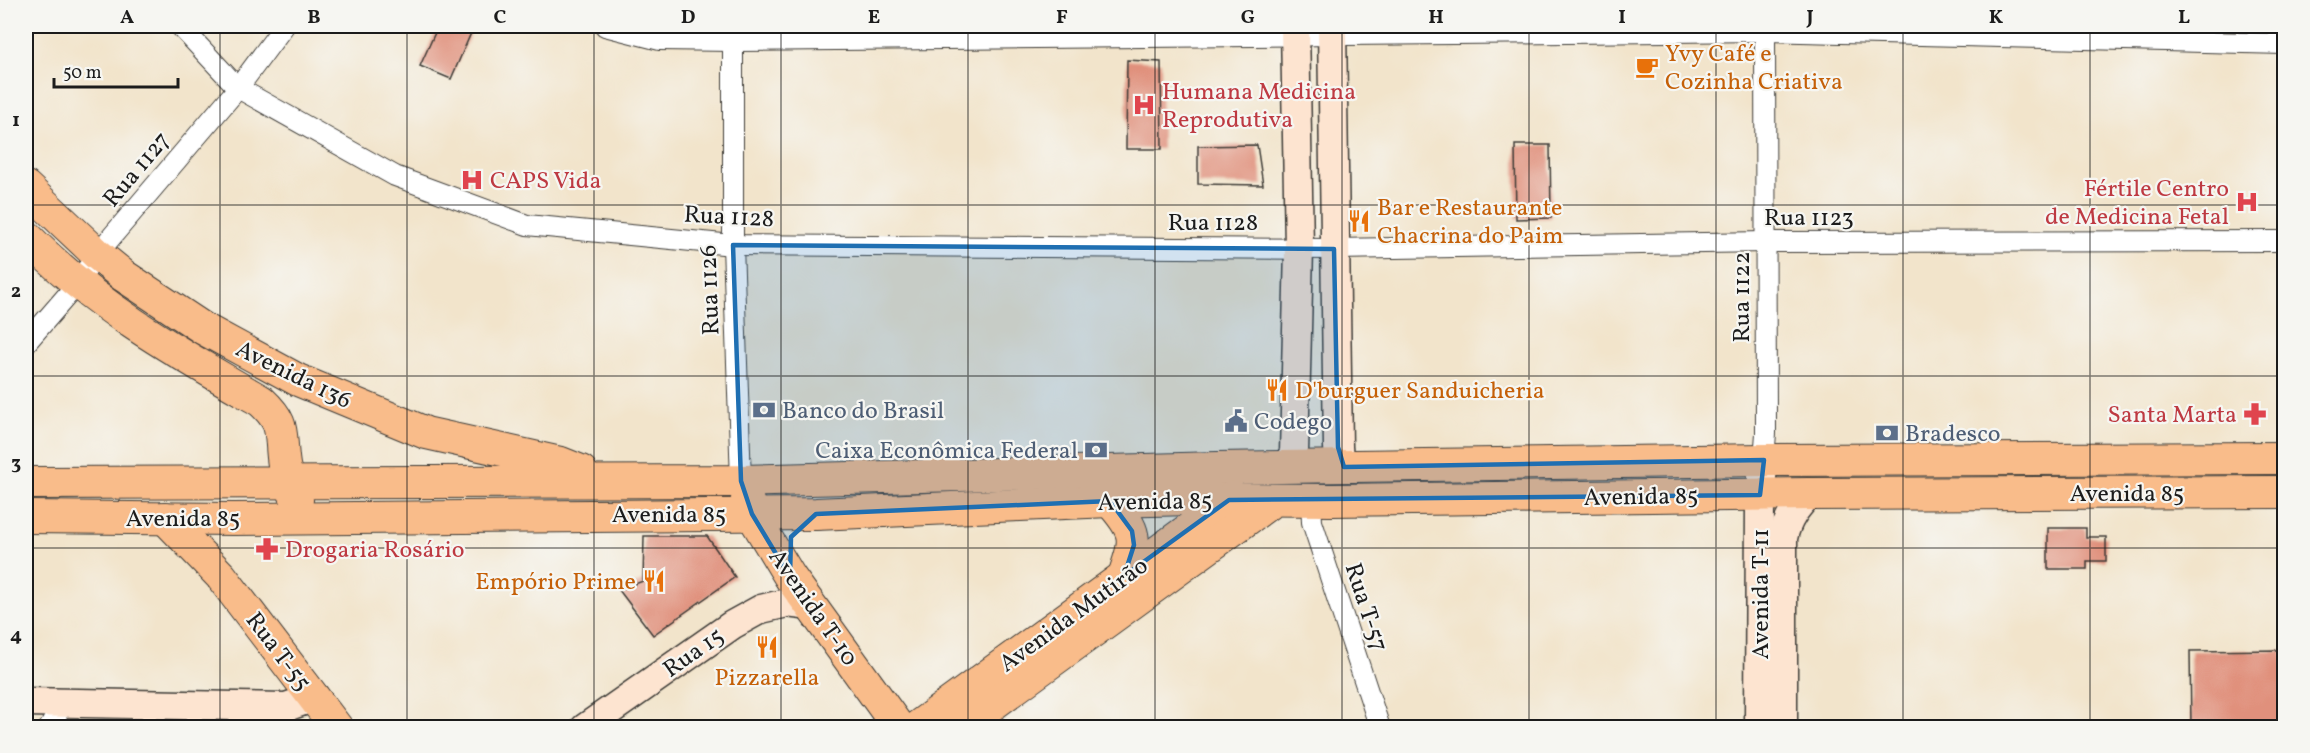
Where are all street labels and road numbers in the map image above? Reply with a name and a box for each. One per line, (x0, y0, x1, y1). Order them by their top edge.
street label: Rua 1127 (96, 125, 179, 215)
street label: Rua 1128 (683, 199, 775, 237)
street label: Rua 1123 (1764, 202, 1854, 236)
street label: Rua 1128 (1168, 207, 1258, 241)
street label: Rua 1126 (692, 244, 730, 336)
street label: Rua 1122 (1726, 251, 1760, 343)
street label: Avenida 136 (230, 333, 357, 418)
street label: Avenida 85 (2070, 478, 2184, 512)
street label: Avenida 85 (1583, 480, 1699, 516)
street label: Avenida 85 (1097, 485, 1213, 521)
street label: Avenida 85 (612, 499, 726, 533)
street label: Avenida 85 (126, 503, 240, 537)
street label: Avenida T-11 (1745, 528, 1779, 660)
street label: Avenida T-10 (759, 543, 865, 674)
street label: Avenida Mutirão (993, 550, 1156, 681)
street label: Rua T-57 (1335, 559, 1395, 656)
street label: Rua T-55 (236, 606, 318, 699)
street label: Rua 15 (657, 620, 732, 687)

